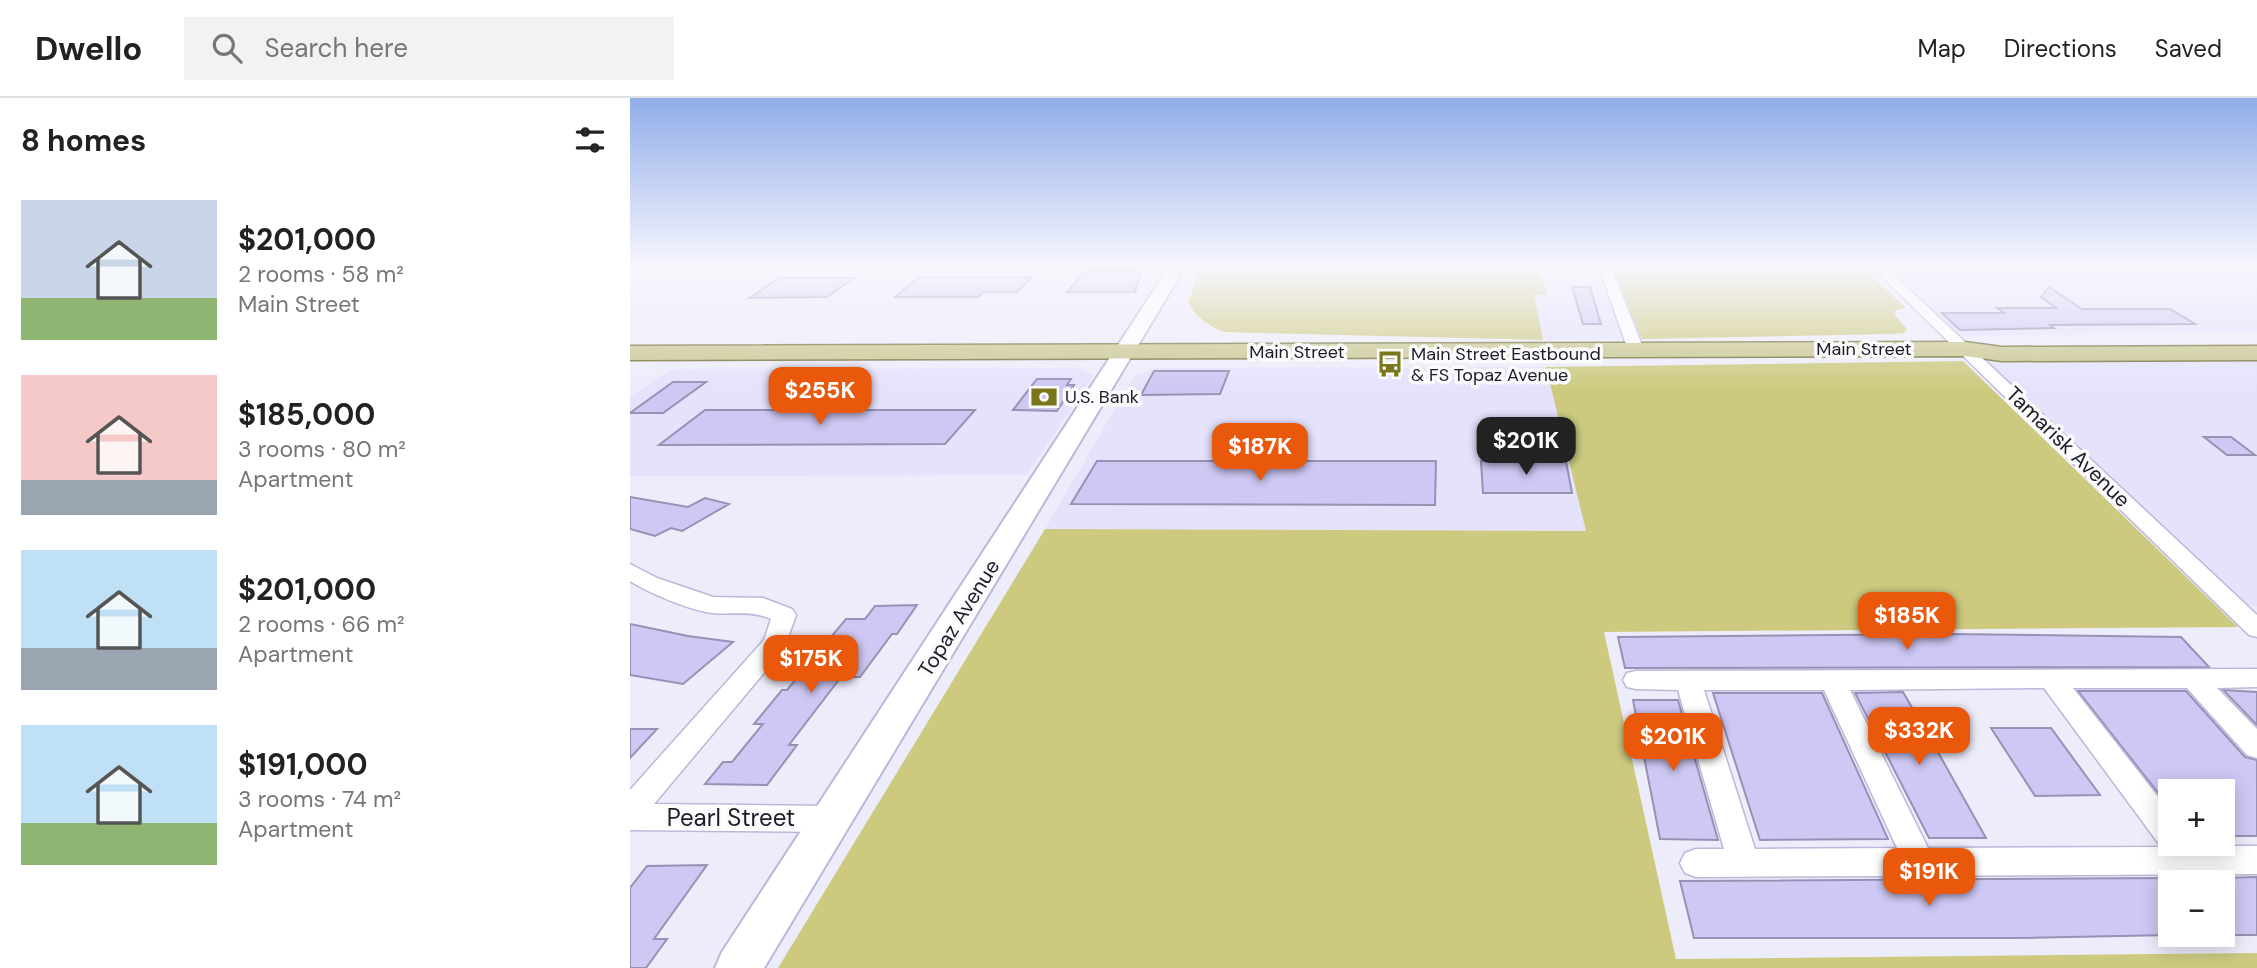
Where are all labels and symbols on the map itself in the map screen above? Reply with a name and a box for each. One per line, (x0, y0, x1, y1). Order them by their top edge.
street label: Main Street (1816, 337, 1912, 361)
street label: Main Street (1249, 340, 1345, 364)
place label: Main Street Eastbound & FS Topaz Avenue (1411, 342, 1601, 387)
bus stop icon: Main Street Eastbound & FS Topaz Avenue (1375, 349, 1405, 379)
pin: $255K (771, 368, 869, 427)
street label: Tamarisk Avenue (2000, 380, 2136, 514)
bank icon: U.S. Bank (1029, 382, 1059, 412)
place label: U.S. Bank (1065, 385, 1139, 409)
pin: $201K (1477, 418, 1575, 477)
pin: $187K (1211, 424, 1309, 483)
street label: Topaz Avenue (912, 554, 1006, 682)
pin: $185K (1858, 592, 1956, 652)
pin: $175K (762, 636, 860, 695)
pin: $332K (1870, 708, 1968, 767)
pin: $201K (1624, 714, 1722, 773)
street label: Pearl Street (667, 802, 795, 833)
pin: $191K (1880, 848, 1978, 908)

